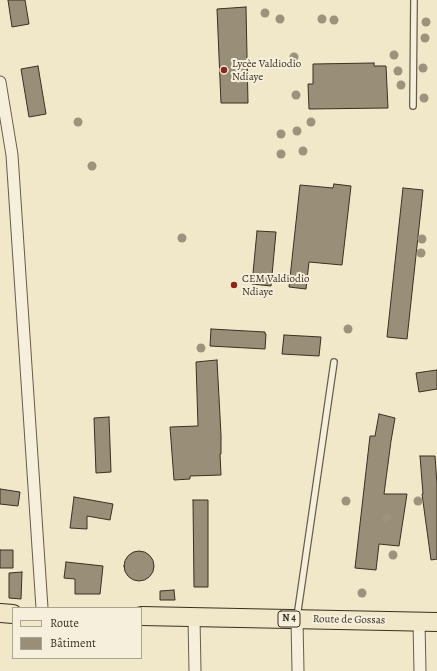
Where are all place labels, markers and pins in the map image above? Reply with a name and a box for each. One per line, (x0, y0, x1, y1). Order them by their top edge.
place label: Lycèe Valdiodio Ndiaye (232, 57, 301, 83)
marker: Lycèe Valdiodio Ndiaye (219, 65, 229, 75)
place label: CEM Valdiodio Ndiaye (242, 272, 309, 298)
marker: CEM Valdiodio Ndiaye (229, 280, 239, 290)

